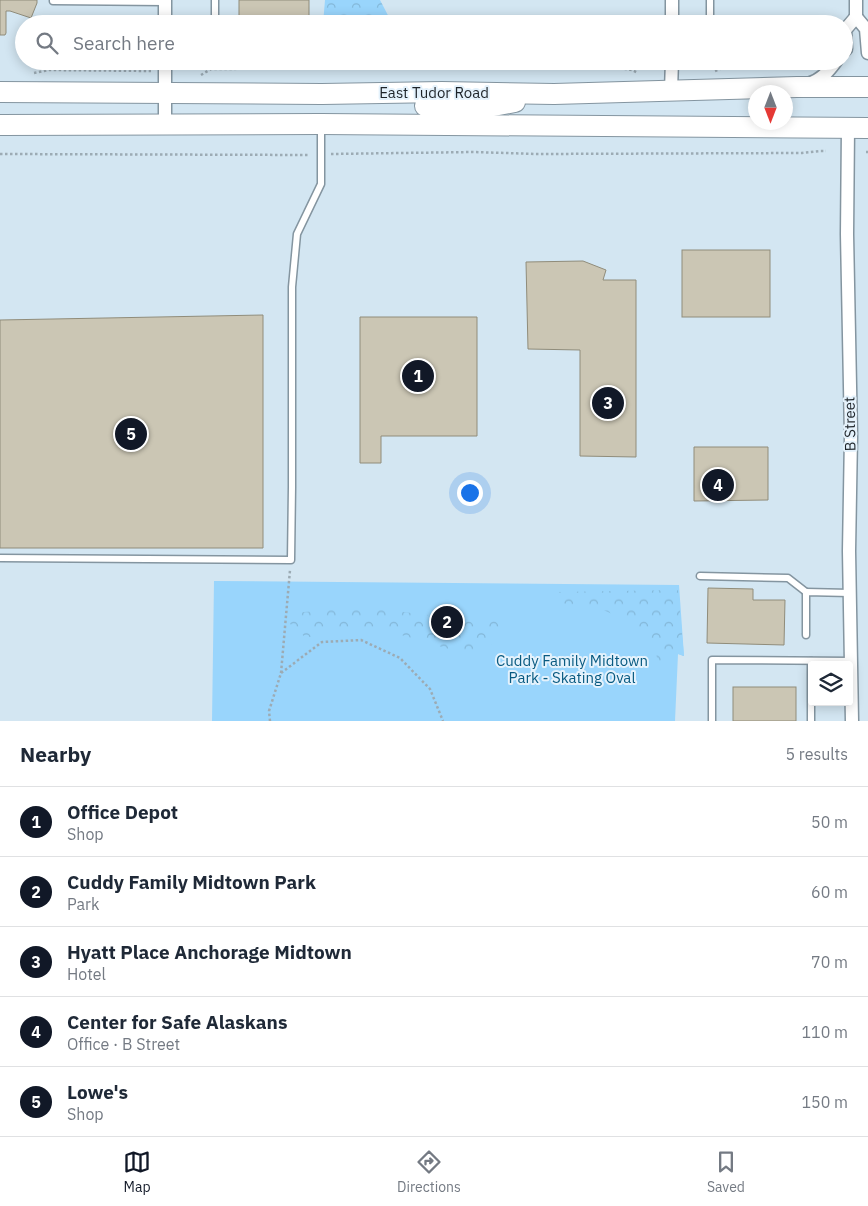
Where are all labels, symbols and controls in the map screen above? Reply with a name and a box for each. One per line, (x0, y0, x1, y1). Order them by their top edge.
search box (15, 15, 853, 70)
icon: search (33, 29, 61, 57)
text: Search here (73, 31, 175, 55)
street label: East Tudor Road (379, 83, 489, 102)
north arrow (748, 85, 793, 130)
pin: 1 (402, 357, 434, 395)
pin: 3 (592, 384, 624, 422)
street label: B Street (840, 397, 859, 451)
pin: 5 (115, 415, 147, 453)
pin: 4 (702, 466, 734, 504)
your location (457, 480, 483, 506)
pin: 2 (431, 603, 463, 641)
park label: Cuddy Family Midtown Park - Skating Oval (496, 651, 648, 687)
map controls (808, 661, 853, 706)
button: layers (808, 661, 853, 706)
text: Nearby (20, 740, 91, 768)
text: 5 results (785, 744, 848, 764)
text: Office Depot (67, 800, 178, 824)
text: 1 (31, 812, 41, 832)
text: 50 m (811, 812, 848, 832)
text: Shop (67, 824, 104, 844)
text: Cuddy Family Midtown Park (67, 870, 316, 894)
text: 2 (31, 882, 41, 902)
text: 60 m (811, 882, 848, 902)
text: Park (67, 894, 99, 914)
text: Hyatt Place Anchorage Midtown (67, 940, 352, 964)
text: 3 (31, 952, 41, 972)
text: 70 m (811, 952, 848, 972)
text: Hotel (67, 964, 106, 984)
text: Center for Safe Alaskans (67, 1010, 288, 1034)
text: 4 (31, 1022, 41, 1042)
text: 110 m (801, 1022, 848, 1042)
text: Office · B Street (67, 1034, 180, 1054)
text: Lowe's (67, 1080, 128, 1104)
text: 5 (31, 1092, 41, 1112)
text: 150 m (801, 1092, 848, 1112)
text: Shop (67, 1104, 104, 1124)
tab: Map (123, 1148, 151, 1196)
tab: Directions (397, 1148, 461, 1196)
tab: Saved (707, 1148, 745, 1196)

